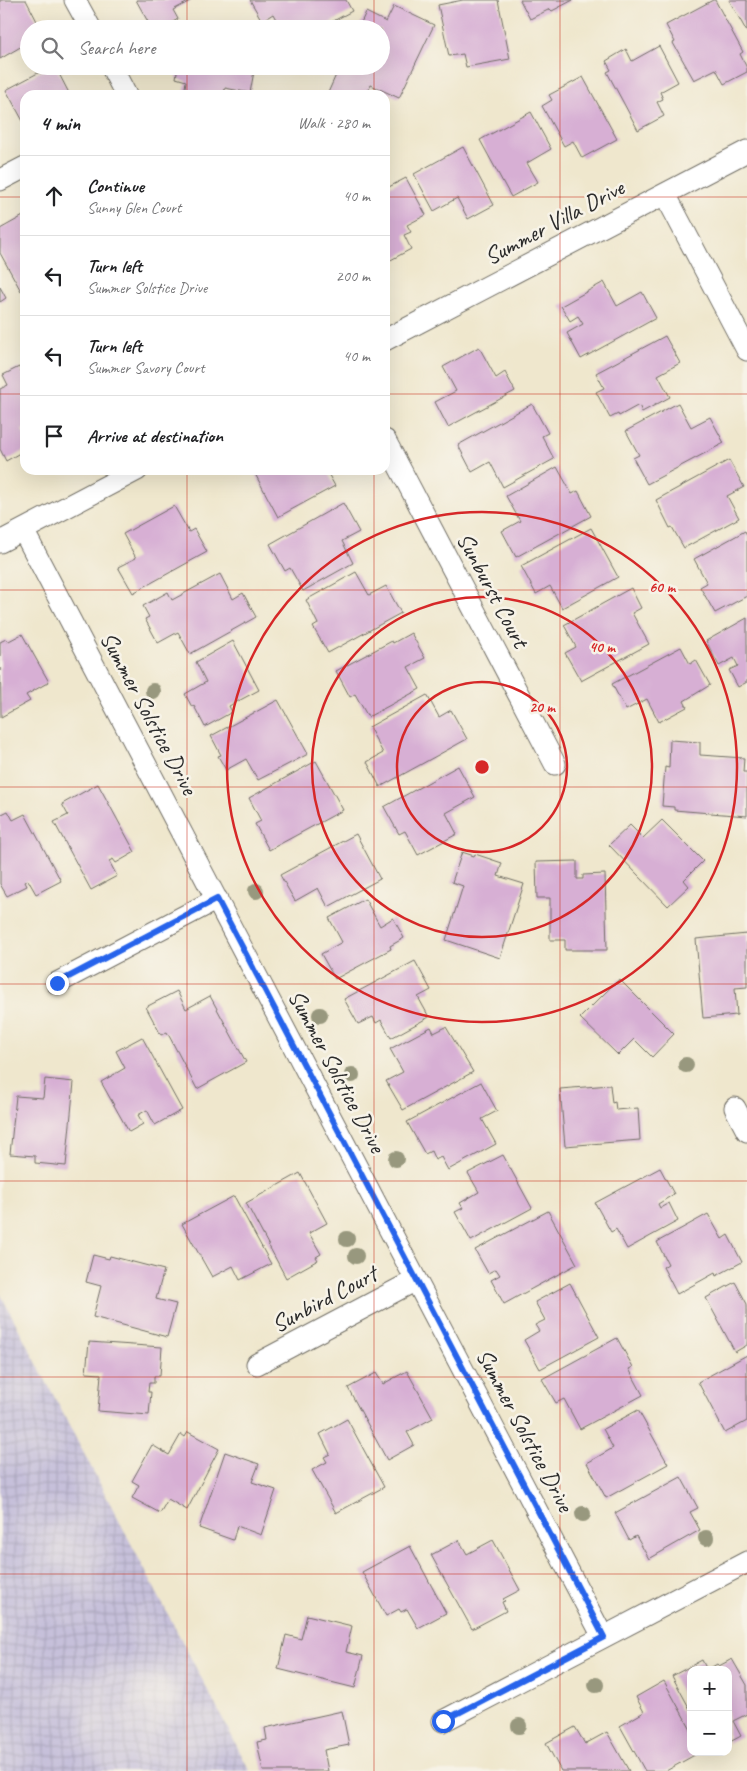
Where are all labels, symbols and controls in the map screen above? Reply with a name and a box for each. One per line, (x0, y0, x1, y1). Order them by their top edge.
search box (20, 20, 390, 75)
icon: search (38, 34, 66, 62)
text: Search here (78, 36, 155, 60)
text: 4 min (40, 110, 80, 136)
text: Walk · 280 m (298, 113, 370, 133)
street label: Summer Villa Drive (479, 172, 631, 271)
text: Continue (87, 174, 144, 198)
icon: ahead (40, 182, 68, 210)
text: 40 m (343, 186, 370, 206)
text: Sunny Glen Court (87, 198, 181, 218)
text: Turn left (87, 254, 142, 278)
icon: left (40, 262, 68, 290)
text: 200 m (336, 266, 370, 286)
text: Summer Solstice Drive (87, 278, 207, 298)
text: Turn left (87, 334, 142, 358)
icon: left (40, 342, 68, 370)
text: 40 m (343, 346, 370, 366)
text: Summer Savory Court (87, 358, 205, 378)
icon: arrive (40, 422, 68, 450)
text: Arrive at destination (87, 424, 223, 448)
street label: Sunburst Court (450, 527, 537, 654)
text: 60 m (649, 578, 676, 597)
street label: Summer Solstice Drive (93, 626, 206, 802)
text: 40 m (589, 638, 616, 657)
text: 20 m (529, 698, 556, 717)
centre of rings (473, 758, 491, 776)
route end (46, 972, 69, 995)
street label: Summer Solstice Drive (281, 984, 394, 1160)
street label: Sunbird Court (266, 1257, 384, 1339)
street label: Summer Solstice Drive (469, 1343, 582, 1519)
map controls (687, 1666, 732, 1756)
button: + (687, 1666, 732, 1711)
route start (432, 1710, 455, 1733)
button: − (687, 1711, 732, 1756)

